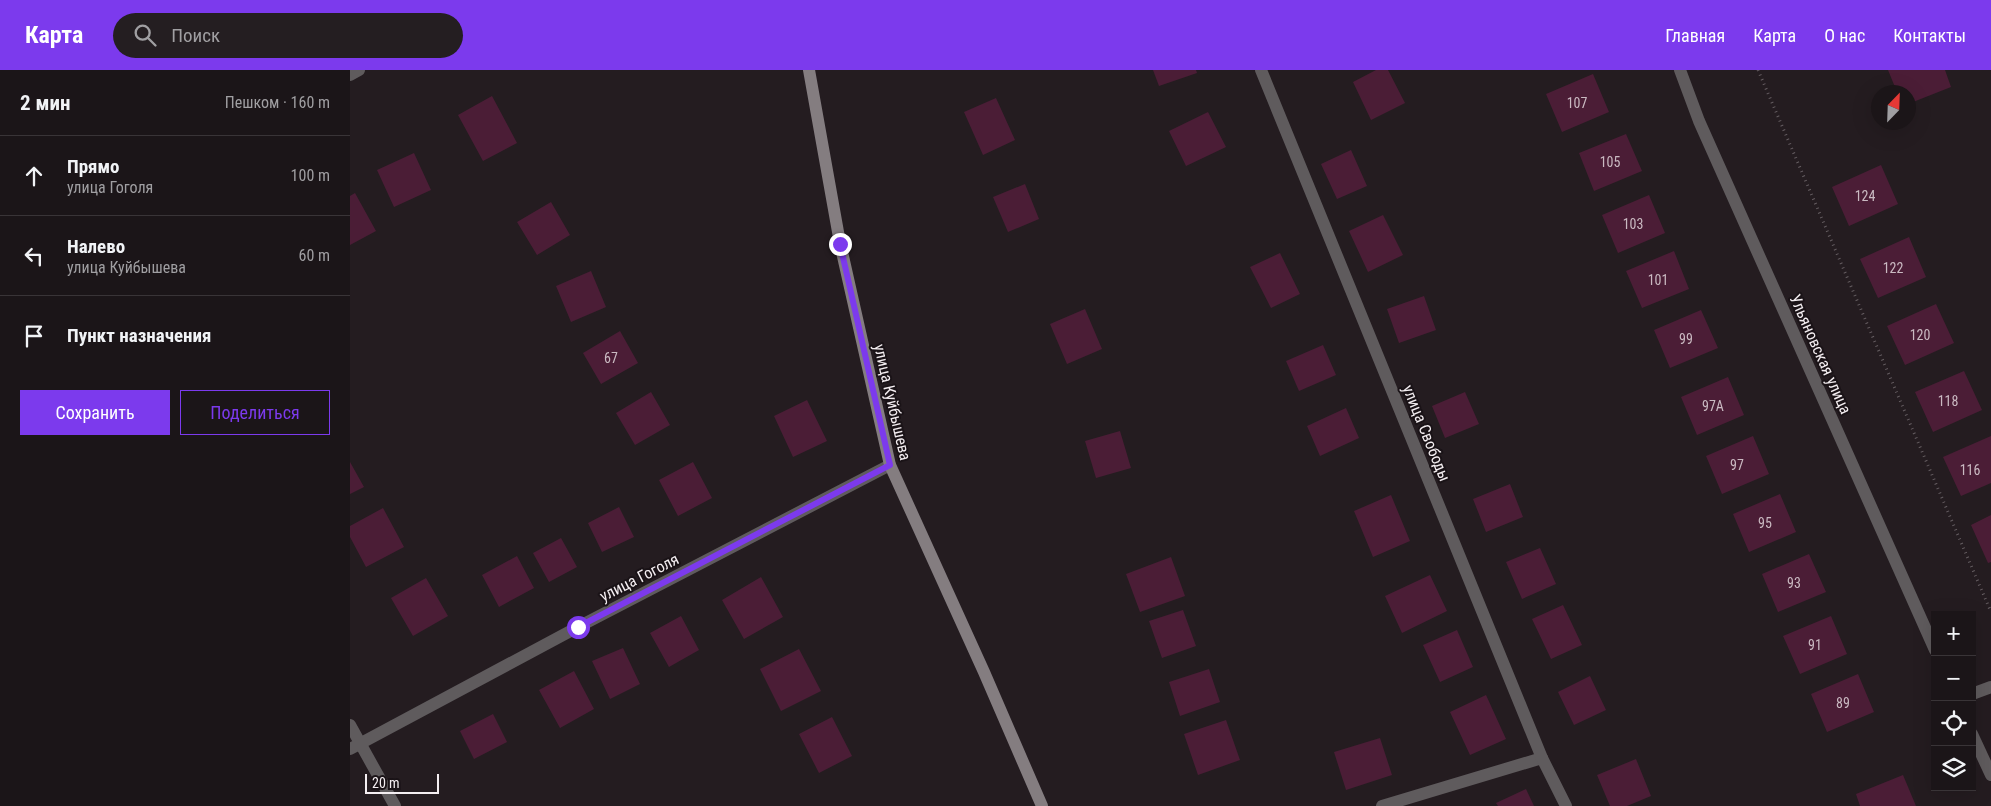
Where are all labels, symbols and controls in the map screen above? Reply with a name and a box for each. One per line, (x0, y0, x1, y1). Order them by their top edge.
search box (113, 13, 463, 58)
text: Карта (25, 21, 83, 49)
icon: search (131, 21, 159, 49)
text: Поиск (171, 24, 220, 47)
text: Главная (1665, 25, 1725, 46)
text: Карта (1753, 25, 1796, 46)
text: О нас (1824, 25, 1865, 46)
text: Контакты (1893, 25, 1966, 46)
north arrow (1871, 85, 1916, 130)
text: 2 мин (20, 91, 70, 115)
text: Пешком · 160 m (225, 93, 330, 112)
house number: 107 (1567, 95, 1587, 111)
house number: 105 (1600, 154, 1620, 170)
text: Прямо (67, 155, 120, 178)
icon: ahead (20, 162, 48, 190)
text: 100 m (291, 166, 330, 185)
text: улица Гоголя (67, 178, 153, 197)
house number: 124 (1855, 188, 1875, 204)
house number: 103 (1623, 216, 1643, 232)
route end (829, 233, 852, 256)
text: Налево (67, 235, 125, 258)
icon: left (20, 242, 48, 270)
text: 60 m (298, 246, 330, 265)
text: улица Куйбышева (67, 258, 186, 277)
house number: 122 (1883, 260, 1903, 276)
house number: 101 (1648, 272, 1668, 288)
street label: Ульяновская улица (1786, 291, 1855, 417)
icon: arrive (20, 322, 48, 350)
text: Пункт назначения (67, 324, 211, 347)
house number: 120 (1910, 327, 1930, 343)
house number: 99 (1679, 331, 1693, 347)
street label: улица Куйбышева (870, 342, 915, 462)
house number: 67 (604, 350, 618, 366)
street label: улица Свободы (1399, 382, 1454, 484)
button: Сохранить (20, 390, 170, 435)
button: Поделиться (180, 390, 330, 435)
house number: 118 (1938, 393, 1958, 409)
house number: 97А (1702, 398, 1724, 414)
house number: 97 (1730, 457, 1744, 473)
house number: 116 (1960, 462, 1980, 478)
house number: 95 (1758, 515, 1772, 531)
street label: улица Гоголя (596, 549, 682, 606)
house number: 93 (1787, 575, 1801, 591)
map controls (1931, 611, 1976, 791)
button: + (1931, 611, 1976, 656)
route start (567, 616, 590, 639)
house number: 91 (1808, 637, 1822, 653)
button: − (1931, 656, 1976, 701)
house number: 89 (1836, 695, 1850, 711)
button: locate (1931, 701, 1976, 746)
button: layers (1931, 746, 1976, 791)
scale bar (365, 771, 439, 794)
text: 20 m (372, 775, 400, 791)

